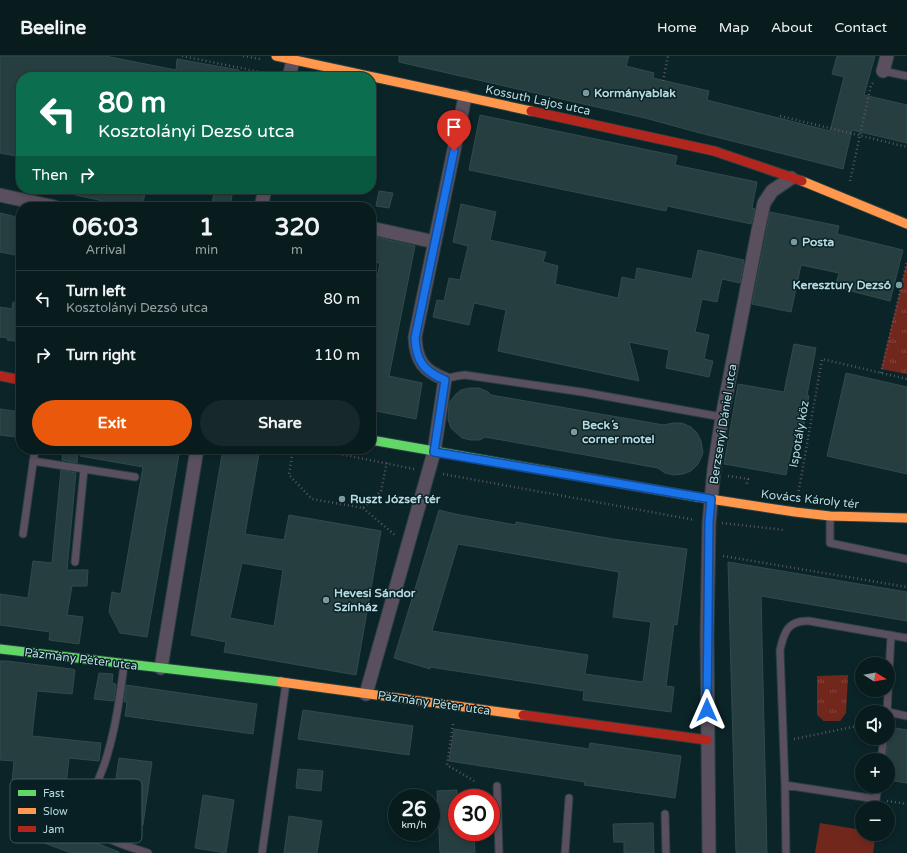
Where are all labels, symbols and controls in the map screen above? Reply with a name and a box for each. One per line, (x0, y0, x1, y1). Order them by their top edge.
text: Beeline (20, 17, 86, 39)
text: Home (657, 19, 697, 36)
text: Map (719, 19, 749, 36)
text: About (771, 19, 813, 36)
text: Contact (835, 19, 887, 36)
street label: Kossuth Lajos utca (484, 82, 592, 118)
text: 80 m (98, 86, 166, 120)
place label: Kormányablak (594, 86, 676, 101)
icon: left (32, 88, 84, 140)
marker: Kormányablak (581, 88, 591, 98)
pin (437, 110, 471, 151)
icon: arrive (443, 116, 465, 138)
text: Kosztolányi Dezső utca (98, 120, 295, 142)
icon: right (76, 164, 98, 186)
text: Then (32, 166, 68, 184)
text: 06:03 (72, 213, 139, 242)
text: 1 (199, 213, 214, 242)
text: 320 (274, 213, 320, 242)
place label: Posta (802, 235, 834, 249)
marker: Posta (789, 237, 799, 247)
text: Arrival (85, 242, 126, 258)
text: min (195, 242, 218, 258)
text: m (291, 242, 303, 258)
place label: Keresztury Dezső (793, 278, 891, 293)
marker: Keresztury Dezső (894, 280, 904, 290)
text: Turn left (66, 282, 126, 300)
icon: left (32, 288, 54, 310)
text: 80 m (323, 290, 360, 308)
text: Kosztolányi Dezső utca (66, 300, 208, 316)
icon: right (32, 344, 54, 366)
text: Turn right (66, 346, 136, 364)
text: 110 m (314, 346, 360, 364)
street label: Berzsenyi Dániel utca (707, 363, 739, 485)
button: Exit (32, 400, 192, 446)
button: Share (200, 400, 360, 446)
street label: Ispotály köz (786, 400, 812, 468)
place label: Beck´s corner motel (582, 418, 655, 446)
marker: Beck´s corner motel (569, 427, 579, 437)
street label: Kovács Károly tér (760, 487, 860, 511)
place label: Ruszt József tér (350, 492, 441, 506)
marker: Ruszt József tér (337, 494, 347, 504)
place label: Hevesi Sándor Színház (334, 586, 416, 614)
marker: Hevesi Sándor Színház (321, 595, 331, 605)
street label: Pázmány Péter utca (24, 645, 138, 673)
north arrow (855, 657, 895, 697)
map controls (855, 657, 895, 841)
street label: Pázmány Péter utca (377, 688, 491, 718)
position arrow (686, 689, 728, 731)
button: sound (855, 705, 895, 745)
button: + (855, 753, 895, 793)
legend (10, 779, 142, 843)
text: Fast (43, 787, 64, 800)
speed limit sign: 30 (448, 789, 500, 841)
text: 26 (401, 798, 427, 822)
button: − (855, 801, 895, 841)
text: Slow (43, 805, 68, 818)
text: km/h (401, 819, 427, 831)
text: Jam (43, 823, 64, 836)

